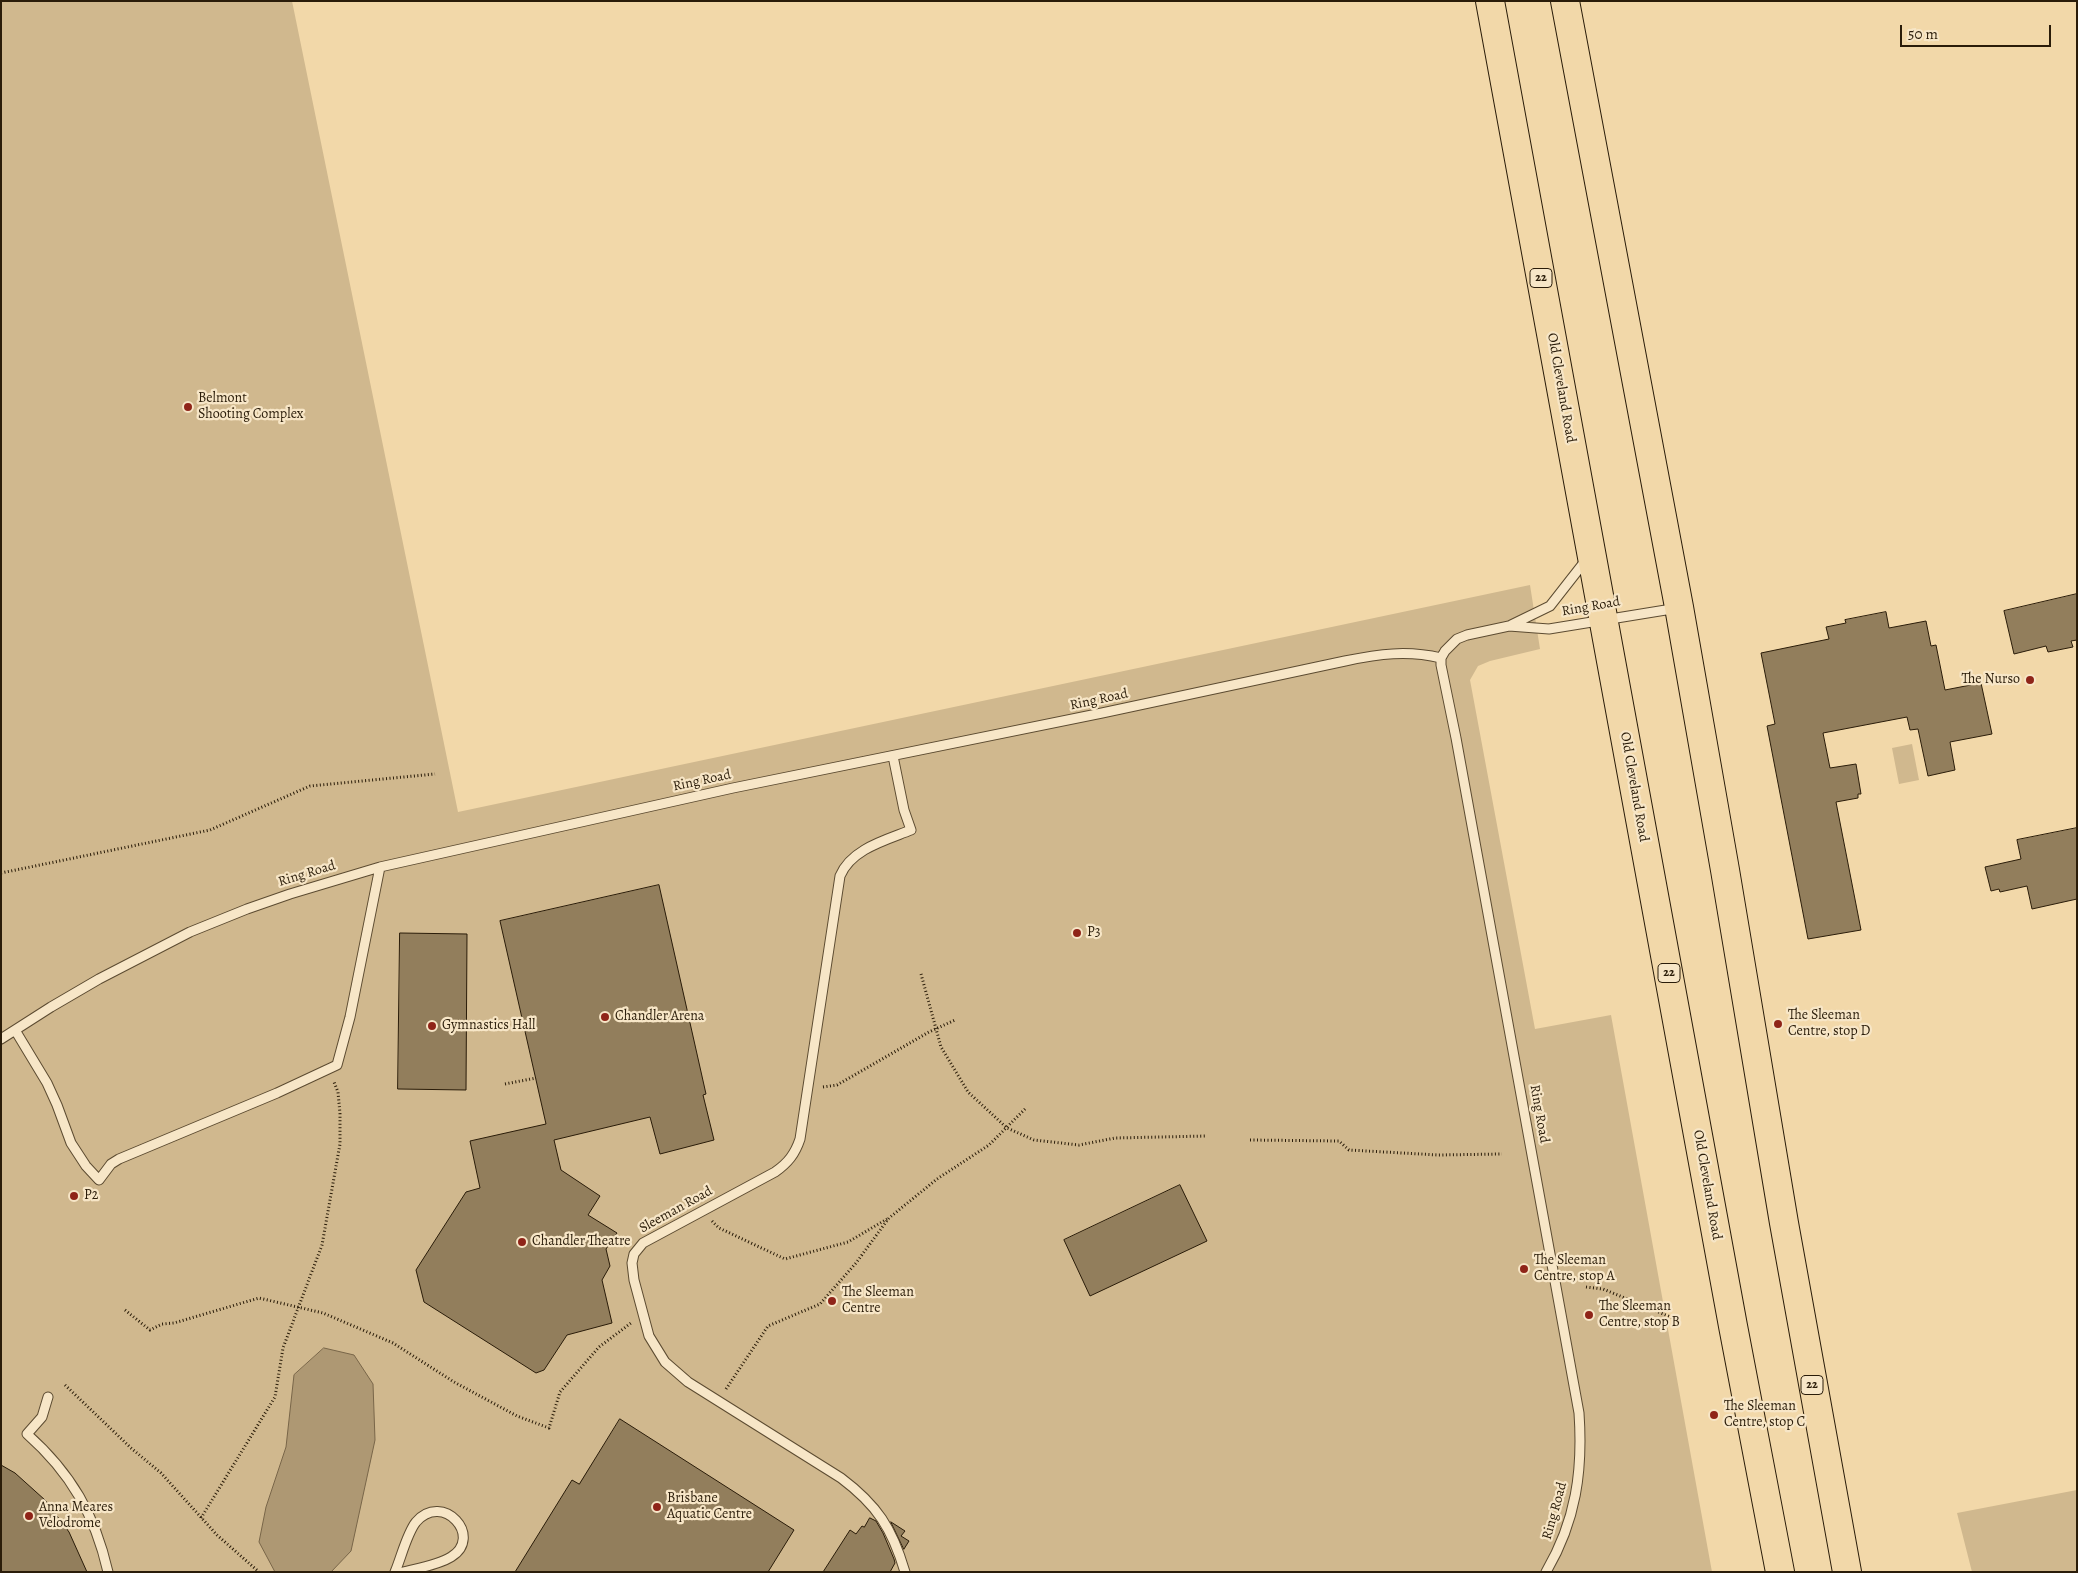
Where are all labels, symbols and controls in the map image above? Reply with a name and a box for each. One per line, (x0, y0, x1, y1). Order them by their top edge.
scale bar (1903, 15, 2054, 47)
text: 50 m (1908, 24, 1938, 44)
road number: 22 (1530, 268, 1552, 288)
street label: Old Cleveland Road (1543, 332, 1579, 444)
place label: Belmont Shooting Complex (198, 391, 303, 424)
marker: Belmont Shooting Complex (182, 401, 194, 413)
street label: Ring Road (1561, 594, 1621, 620)
place label: The Nurso (1961, 672, 2020, 688)
marker: The Nurso (2024, 674, 2036, 686)
street label: Ring Road (1068, 686, 1130, 714)
street label: Old Cleveland Road (1616, 731, 1652, 843)
street label: Ring Road (671, 767, 733, 795)
street label: Ring Road (276, 857, 338, 891)
place label: P3 (1087, 925, 1101, 941)
marker: P3 (1071, 927, 1083, 939)
road number: 22 (1658, 964, 1680, 982)
place label: The Sleeman Centre, stop D (1788, 1008, 1870, 1040)
place label: Chandler Arena (615, 1009, 704, 1025)
marker: Chandler Arena (599, 1011, 611, 1023)
place label: Gymnastics Hall (442, 1018, 535, 1034)
marker: The Sleeman Centre, stop D (1772, 1018, 1784, 1030)
marker: Gymnastics Hall (426, 1020, 438, 1032)
street label: Ring Road (1526, 1084, 1552, 1144)
street label: Old Cleveland Road (1689, 1129, 1725, 1241)
street label: Sleeman Road (637, 1183, 715, 1237)
place label: P2 (84, 1188, 98, 1204)
marker: P2 (68, 1190, 80, 1202)
place label: Chandler Theatre (532, 1234, 631, 1250)
marker: Chandler Theatre (516, 1236, 528, 1248)
place label: The Sleeman Centre, stop A (1534, 1253, 1615, 1285)
marker: The Sleeman Centre, stop A (1518, 1263, 1530, 1275)
place label: The Sleeman Centre (842, 1285, 914, 1318)
marker: The Sleeman Centre (826, 1295, 838, 1307)
place label: The Sleeman Centre, stop B (1599, 1299, 1680, 1331)
marker: The Sleeman Centre, stop B (1583, 1309, 1595, 1321)
road number: 22 (1801, 1376, 1823, 1394)
place label: The Sleeman Centre, stop C (1724, 1399, 1805, 1431)
marker: The Sleeman Centre, stop C (1708, 1409, 1720, 1421)
street label: Ring Road (1539, 1480, 1571, 1542)
place label: Brisbane Aquatic Centre (667, 1491, 752, 1524)
place label: Anna Meares Velodrome (39, 1500, 113, 1532)
marker: Brisbane Aquatic Centre (651, 1501, 663, 1513)
marker: Anna Meares Velodrome (23, 1510, 35, 1522)

